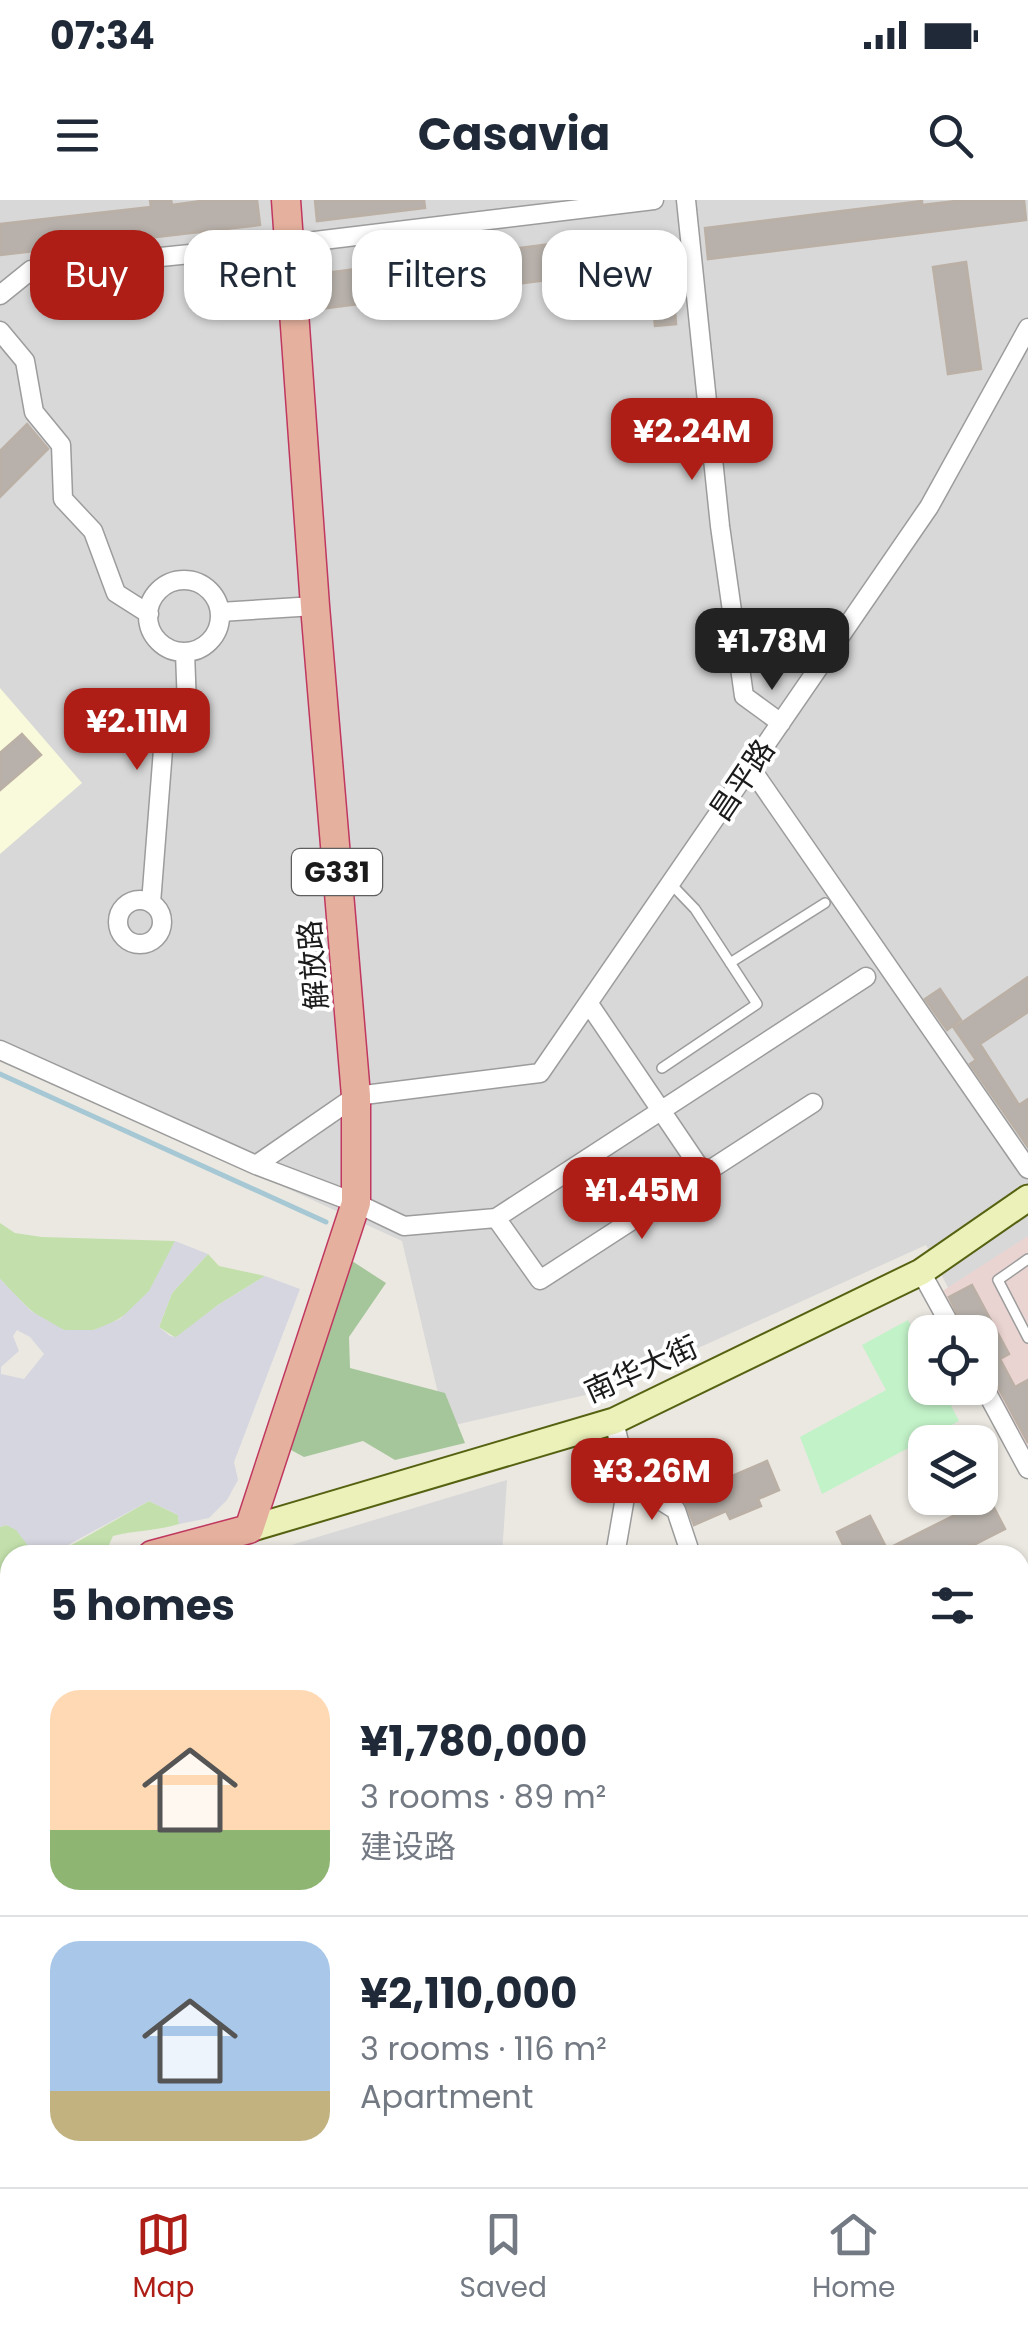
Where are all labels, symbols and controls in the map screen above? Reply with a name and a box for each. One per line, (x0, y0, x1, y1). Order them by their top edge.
text: 07:34 (50, 9, 155, 62)
text: Casavia (418, 103, 610, 166)
icon: menu (50, 108, 105, 163)
icon: search (923, 108, 978, 163)
chip: Buy (30, 230, 164, 320)
chip: Rent (184, 230, 332, 320)
chip: Filters (352, 230, 522, 320)
chip: New (542, 230, 687, 320)
pin: ¥2.24M (611, 398, 773, 483)
text: ¥2.24M (633, 408, 751, 453)
pin: ¥1.78M (691, 608, 853, 693)
text: ¥1.78M (717, 618, 827, 663)
pin: ¥2.11M (56, 688, 218, 773)
text: ¥2.11M (86, 698, 188, 743)
street label: 昌平路 (699, 731, 785, 829)
road number: G331 (292, 849, 382, 895)
street label: 解放路 (288, 918, 338, 1012)
pin: ¥1.45M (561, 1157, 723, 1242)
text: ¥1.45M (585, 1167, 699, 1212)
map controls (908, 1315, 998, 1515)
button: locate (908, 1315, 998, 1405)
street label: 南华大街 (577, 1325, 705, 1413)
button: layers (908, 1425, 998, 1515)
pin: ¥3.26M (571, 1438, 733, 1523)
text: ¥3.26M (593, 1448, 711, 1493)
text: 5 homes (50, 1576, 235, 1635)
icon: filters (925, 1578, 980, 1633)
text: ¥1,780,000 (360, 1712, 587, 1771)
icon: home (130, 1730, 250, 1850)
text: 3 rooms · 89 m² (360, 1774, 606, 1819)
text: 建设路 (360, 1824, 456, 1869)
text: ¥2,110,000 (360, 1964, 577, 2023)
icon: home (130, 1981, 250, 2101)
text: 3 rooms · 116 m² (360, 2026, 607, 2071)
text: Apartment (360, 2074, 533, 2119)
tab: Map (133, 2207, 194, 2309)
tab: Saved (460, 2207, 547, 2309)
tab: Home (812, 2207, 895, 2309)

